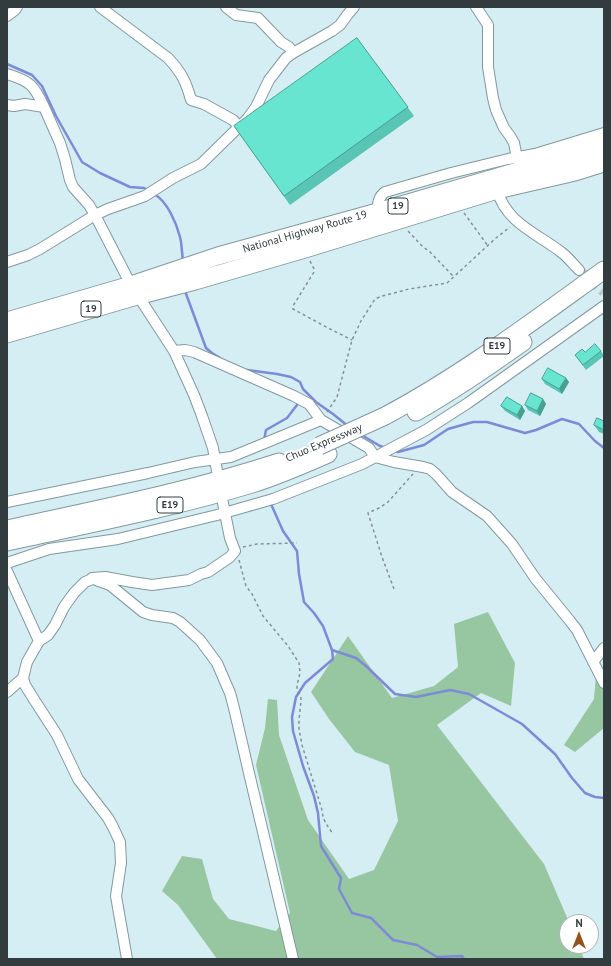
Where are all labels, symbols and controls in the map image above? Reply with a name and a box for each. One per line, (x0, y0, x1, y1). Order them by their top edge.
road number: 19 (388, 198, 408, 214)
street label: National Highway Route 19 (241, 208, 369, 256)
road number: 19 (81, 301, 101, 317)
road number: E19 (484, 338, 510, 354)
street label: Chuo Expressway (284, 421, 364, 465)
road number: E19 (157, 497, 183, 513)
north arrow (559, 914, 599, 954)
text: N (575, 916, 583, 930)

